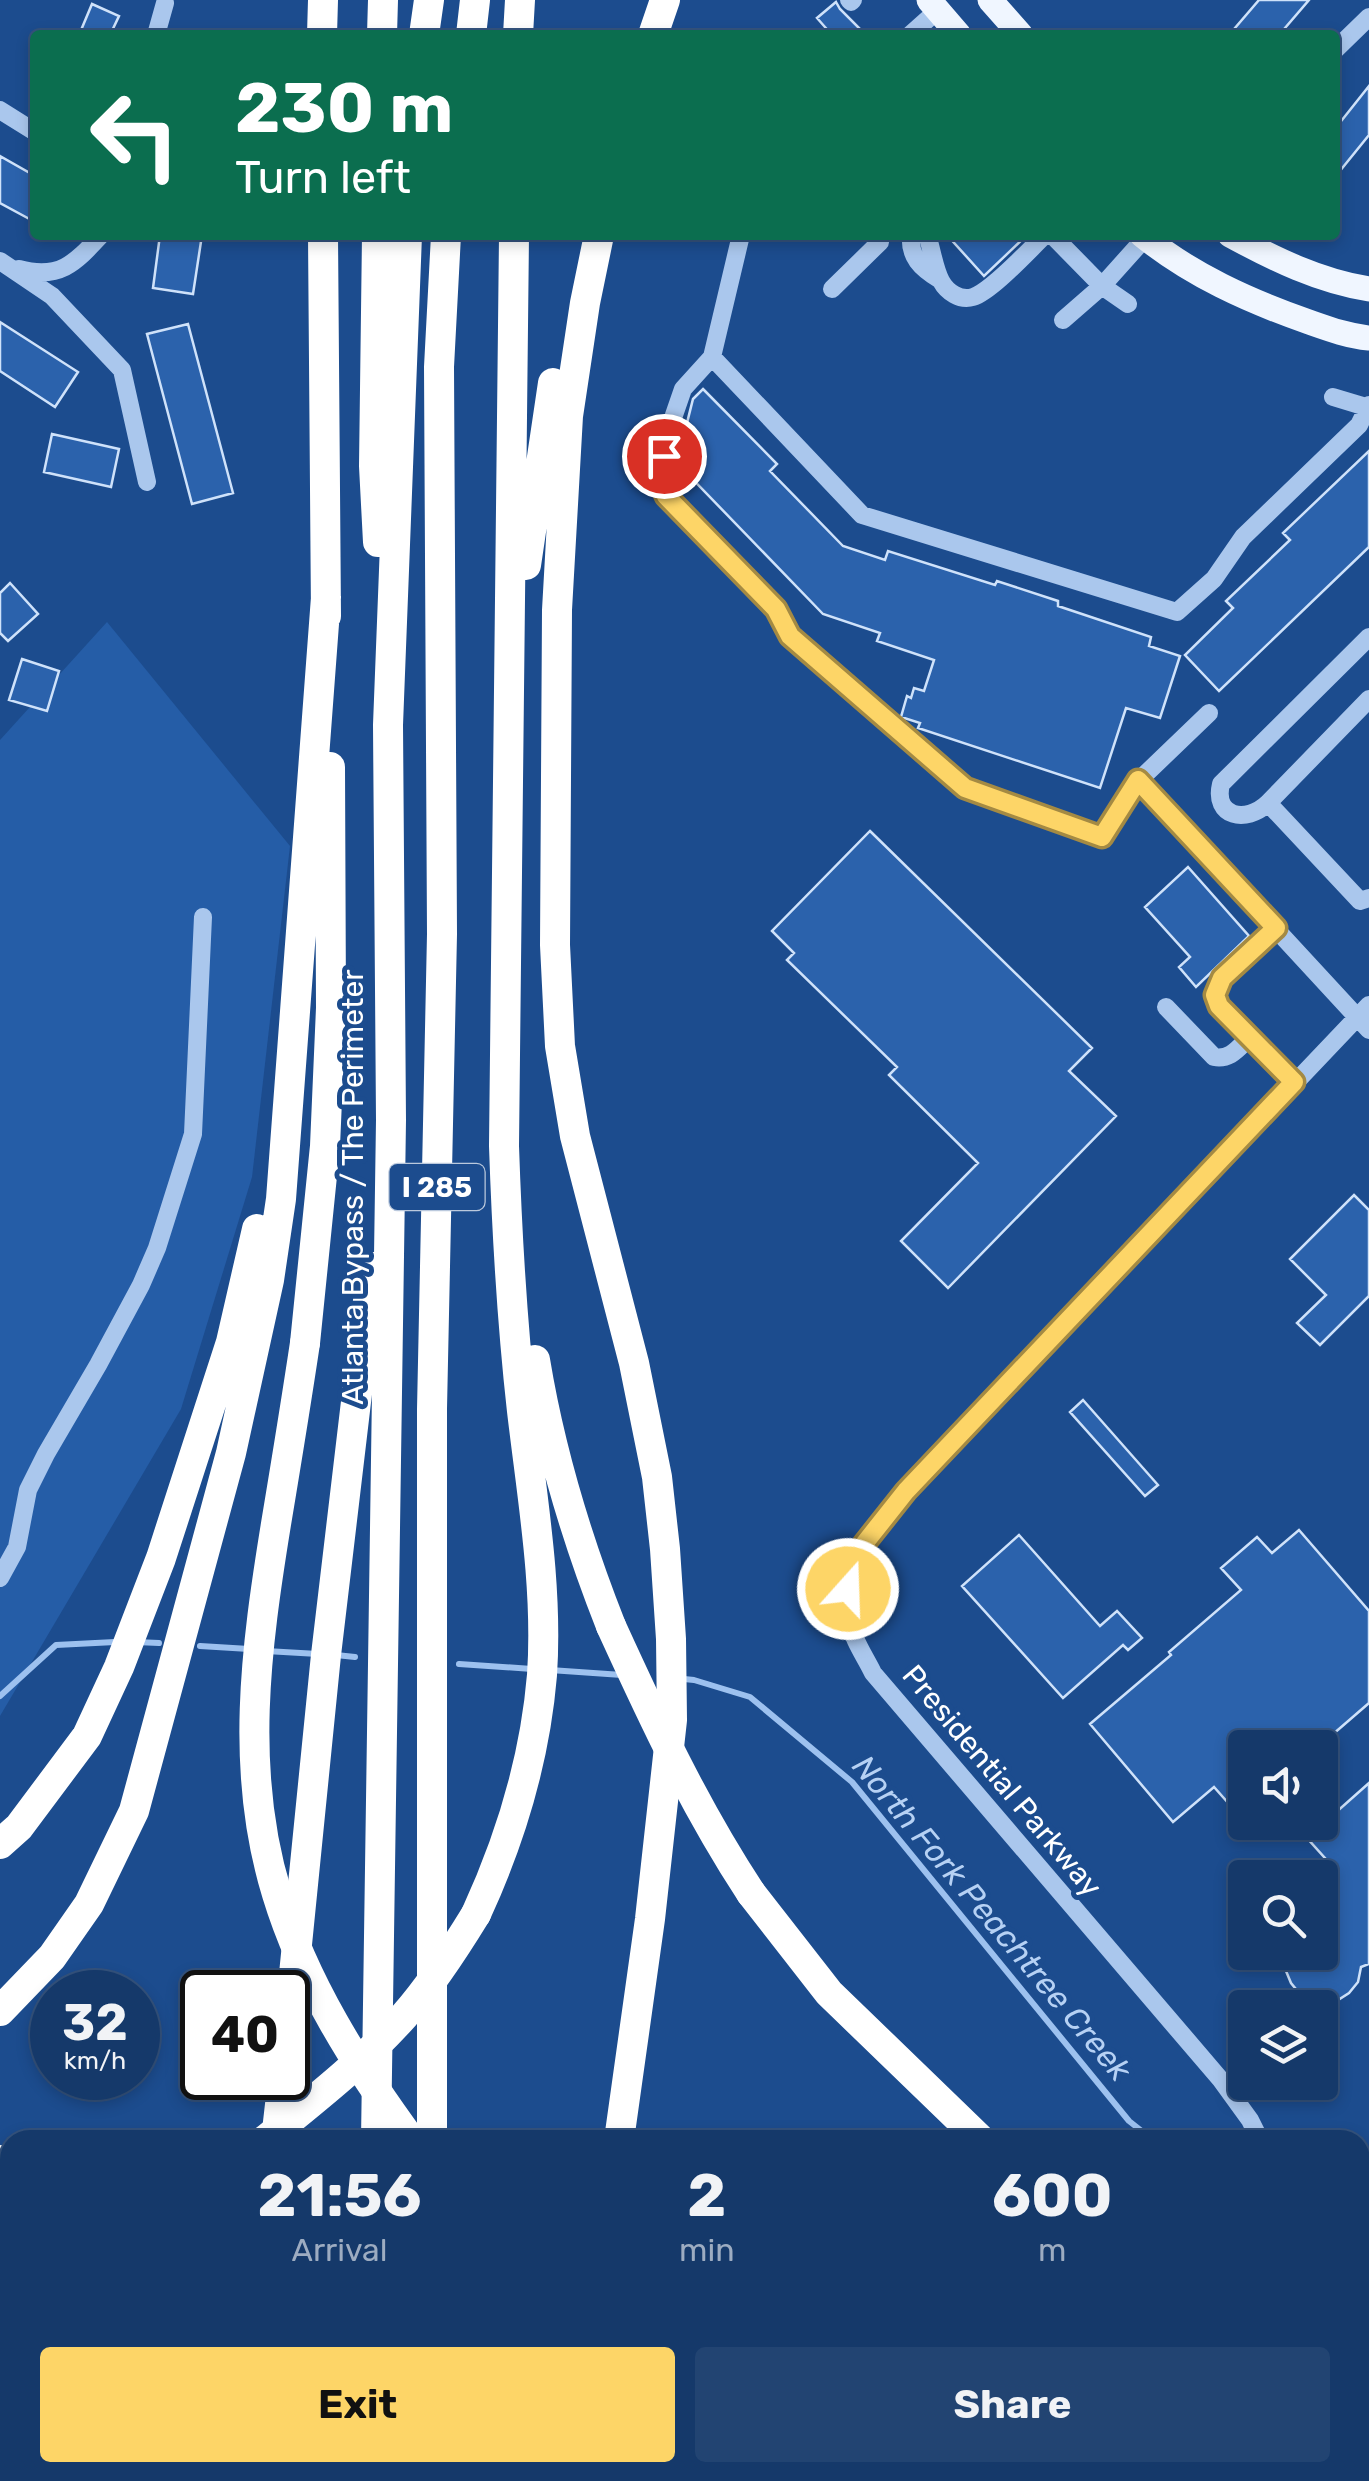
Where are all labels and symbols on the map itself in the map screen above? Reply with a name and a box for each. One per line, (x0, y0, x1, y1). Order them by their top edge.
pin (622, 414, 707, 499)
street label: Atlanta Bypass / The Perimeter (335, 969, 371, 1405)
road number: I 285 (390, 1164, 484, 1210)
position arrow (796, 1537, 900, 1641)
street label: Presidential Parkway (895, 1658, 1109, 1904)
water label: North Fork Peachtree Creek (845, 1748, 1140, 2089)
speed limit sign: 40 (180, 1970, 310, 2100)

